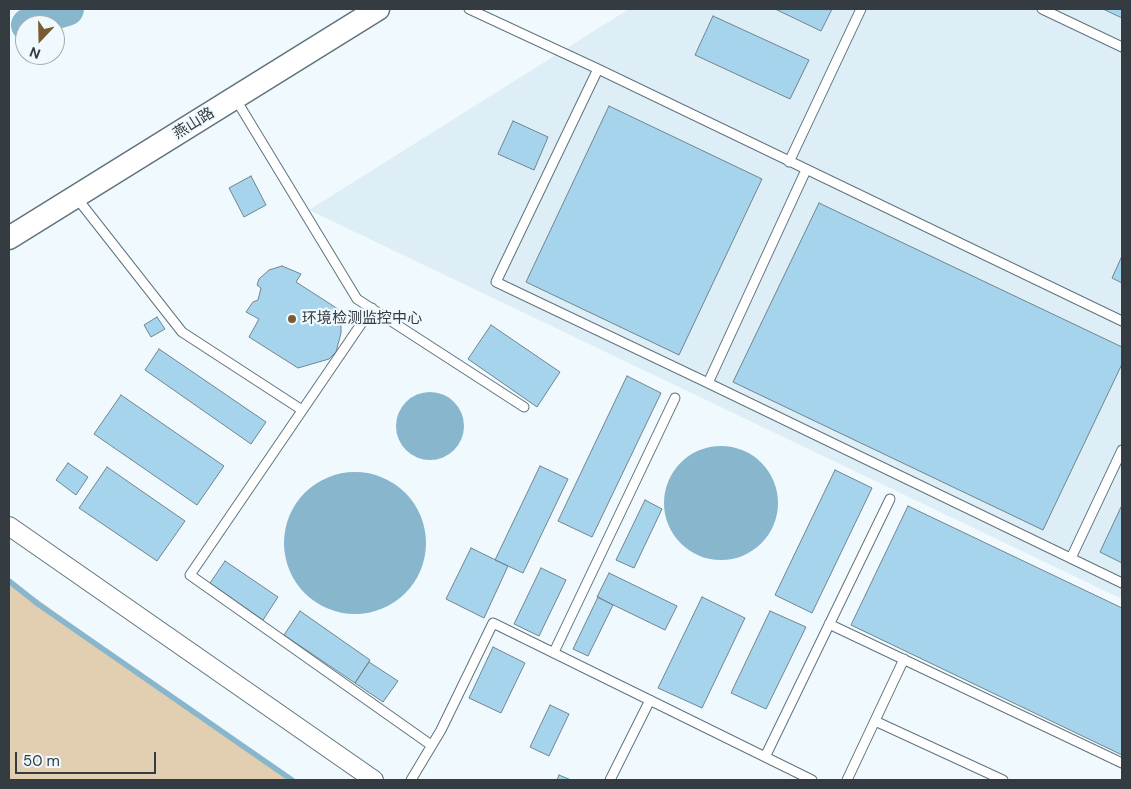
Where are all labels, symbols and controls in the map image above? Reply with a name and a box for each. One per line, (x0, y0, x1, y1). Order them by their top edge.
north arrow (15, 15, 65, 65)
text: N (27, 43, 43, 63)
street label: 燕山路 (170, 104, 218, 144)
place label: 环境检测监控中心 (302, 310, 422, 328)
marker: 环境检测监控中心 (286, 313, 298, 325)
scale bar (18, 742, 159, 774)
text: 50 m (23, 751, 60, 771)

